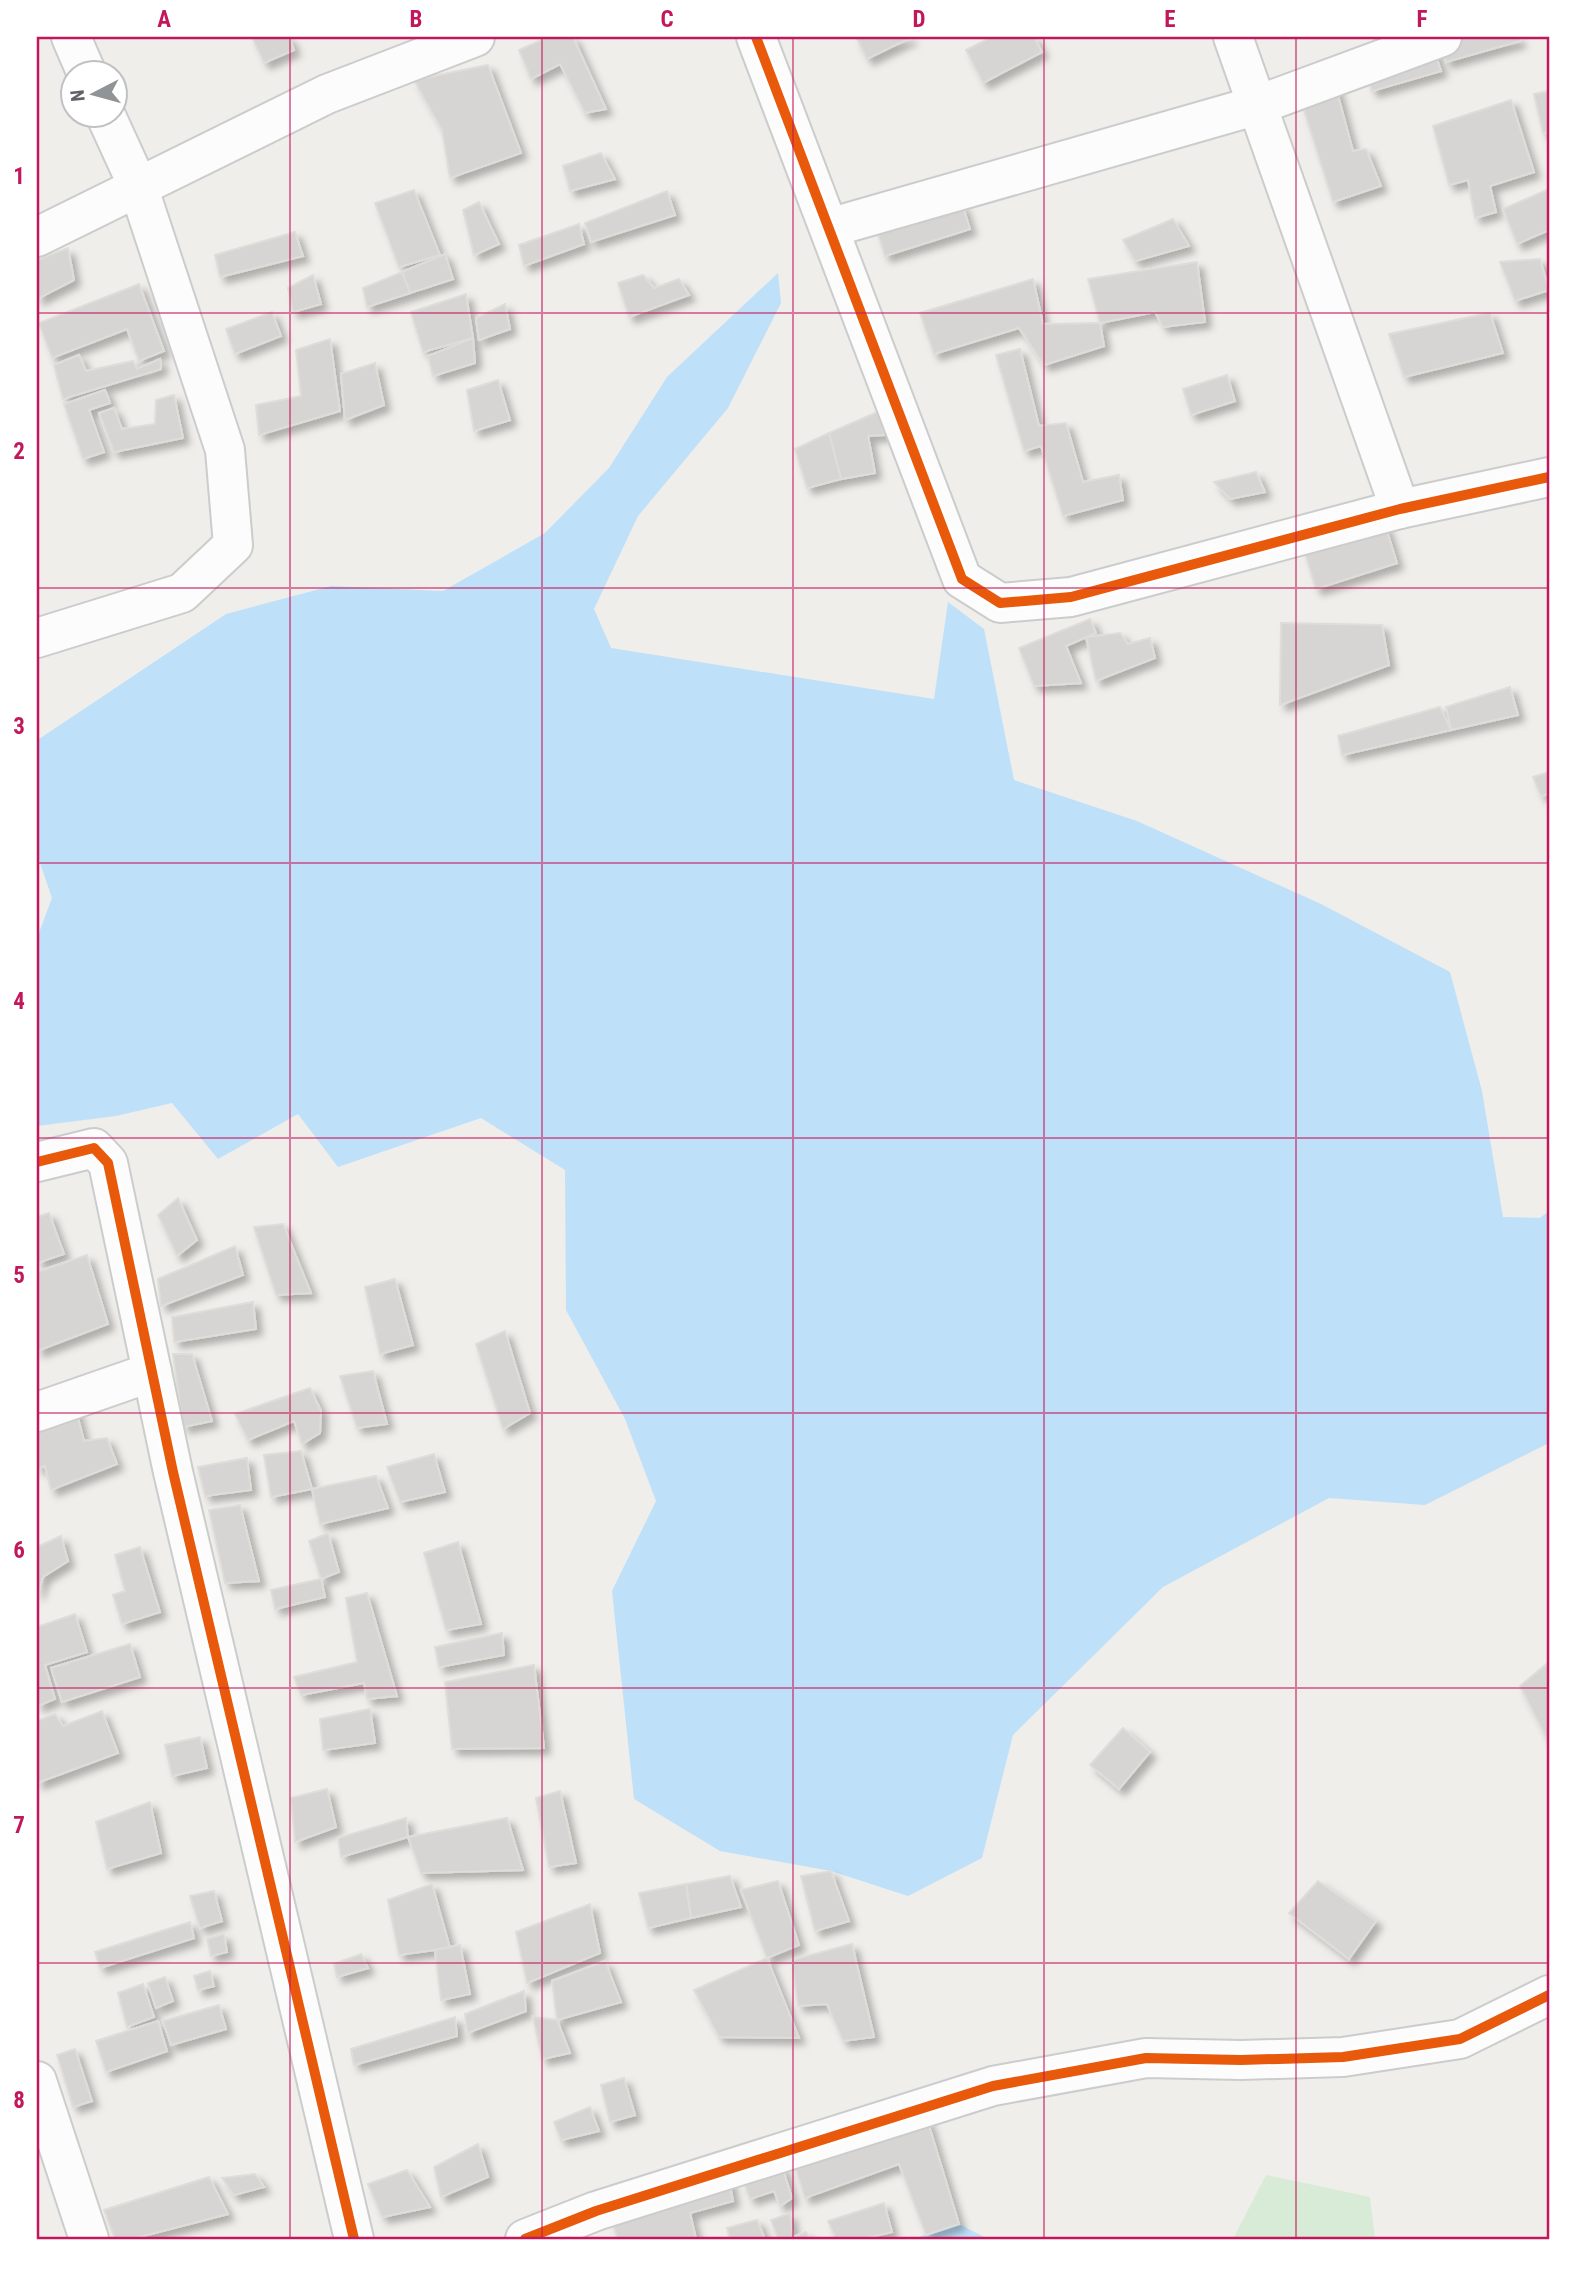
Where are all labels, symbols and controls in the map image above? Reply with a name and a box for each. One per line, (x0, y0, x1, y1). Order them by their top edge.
text: A (157, 6, 171, 33)
text: B (410, 6, 422, 33)
text: C (660, 6, 674, 33)
text: D (913, 6, 926, 33)
text: E (1164, 6, 1176, 33)
text: F (1417, 6, 1428, 33)
north arrow (60, 60, 130, 130)
text: N (66, 89, 90, 103)
text: 1 (13, 163, 25, 190)
text: 2 (13, 438, 25, 465)
text: 3 (13, 713, 25, 740)
text: 4 (13, 988, 25, 1015)
text: 5 (13, 1262, 25, 1289)
text: 6 (13, 1537, 25, 1564)
text: 7 (13, 1812, 25, 1839)
text: 8 (13, 2087, 25, 2114)

